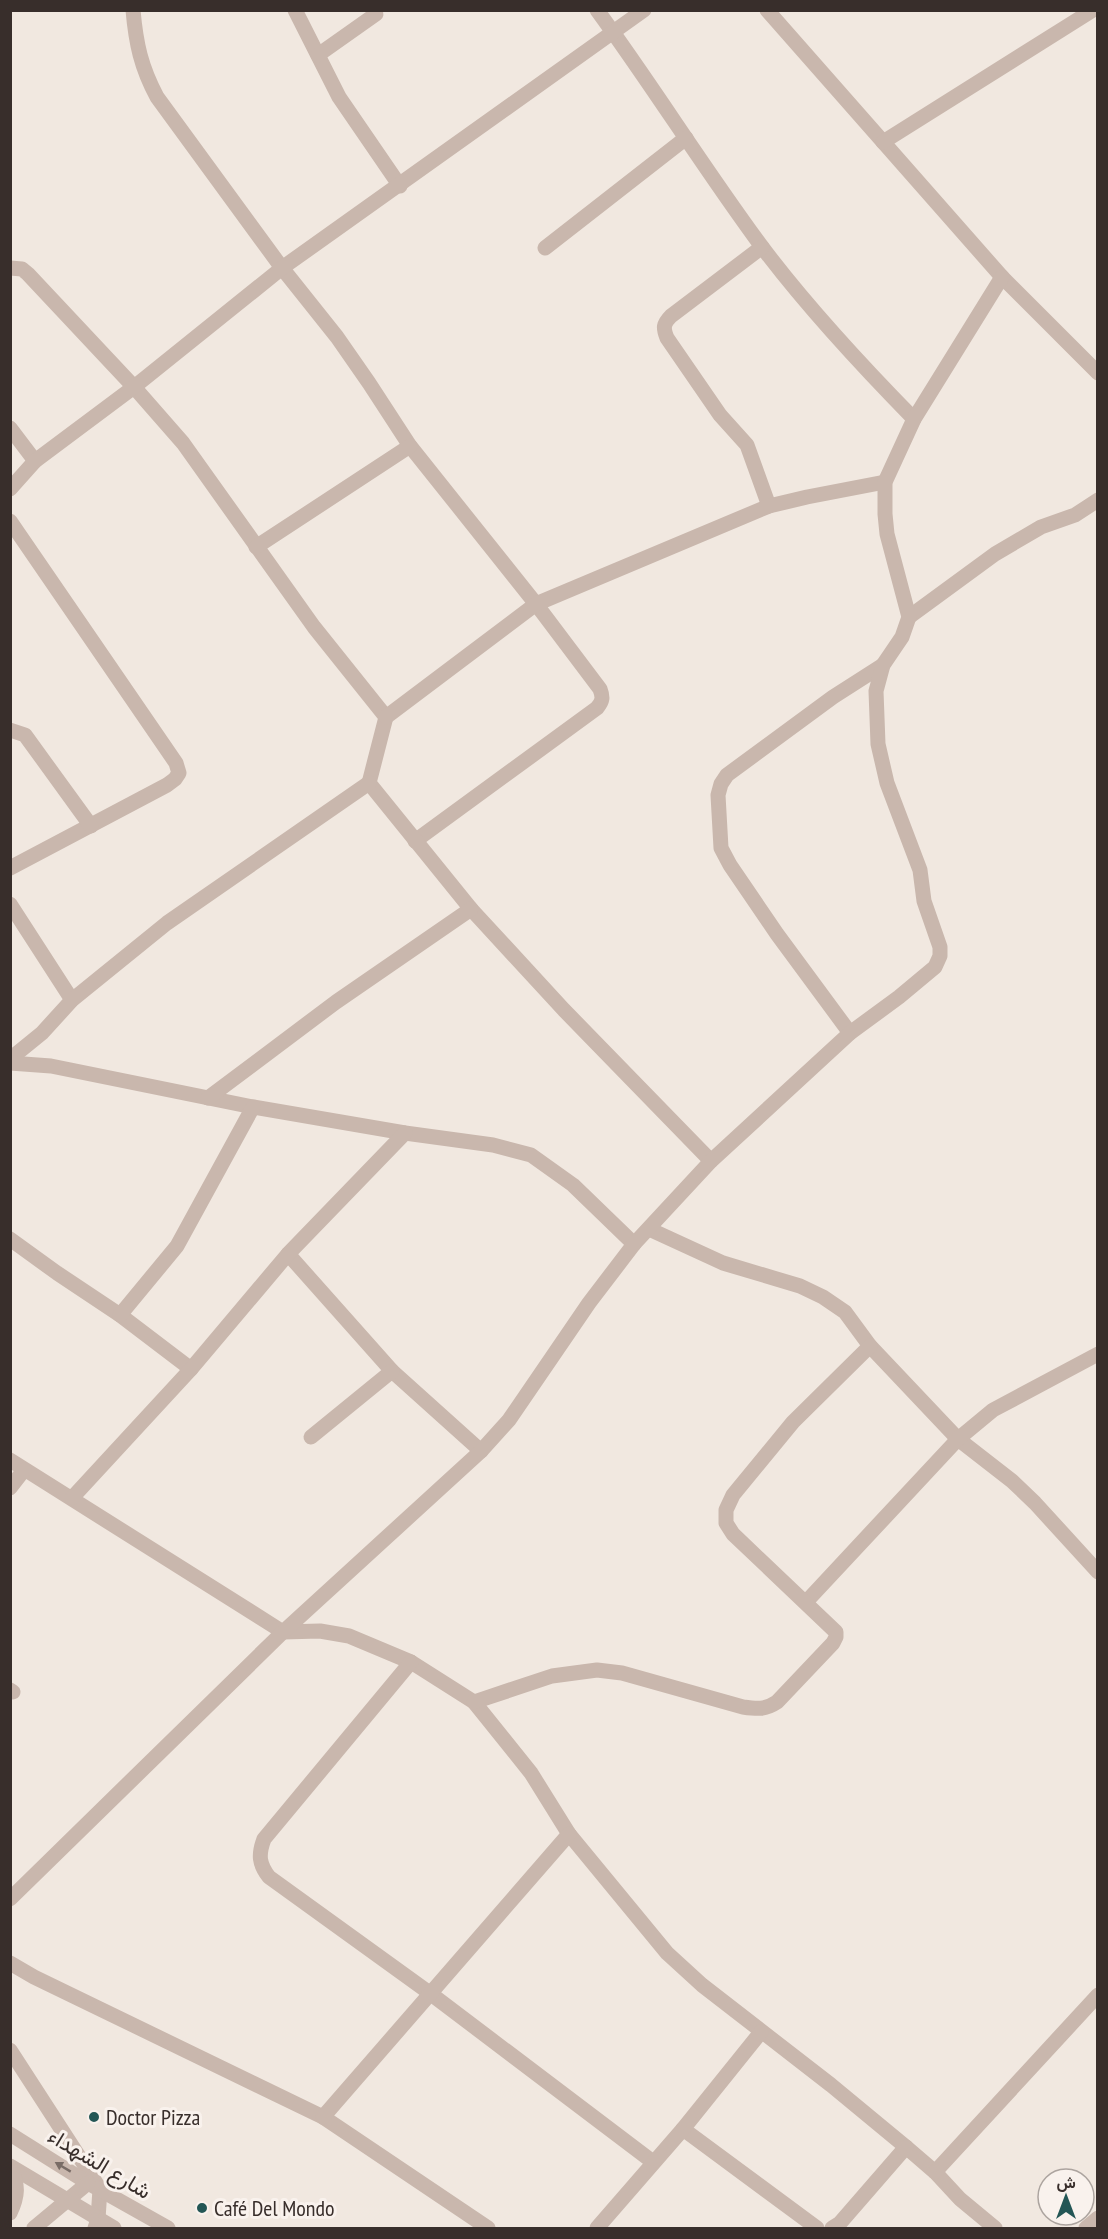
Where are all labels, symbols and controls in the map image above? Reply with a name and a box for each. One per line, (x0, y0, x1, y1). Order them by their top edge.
place label: Doctor Pizza (106, 2103, 200, 2131)
marker: Doctor Pizza (87, 2110, 101, 2124)
street label: شارع الشهداء (43, 2121, 157, 2206)
one-way arrow (55, 2162, 71, 2173)
north arrow (1036, 2167, 1096, 2227)
text: ش (1056, 2172, 1076, 2192)
place label: Café Del Mondo (214, 2194, 334, 2222)
marker: Café Del Mondo (195, 2201, 209, 2215)

